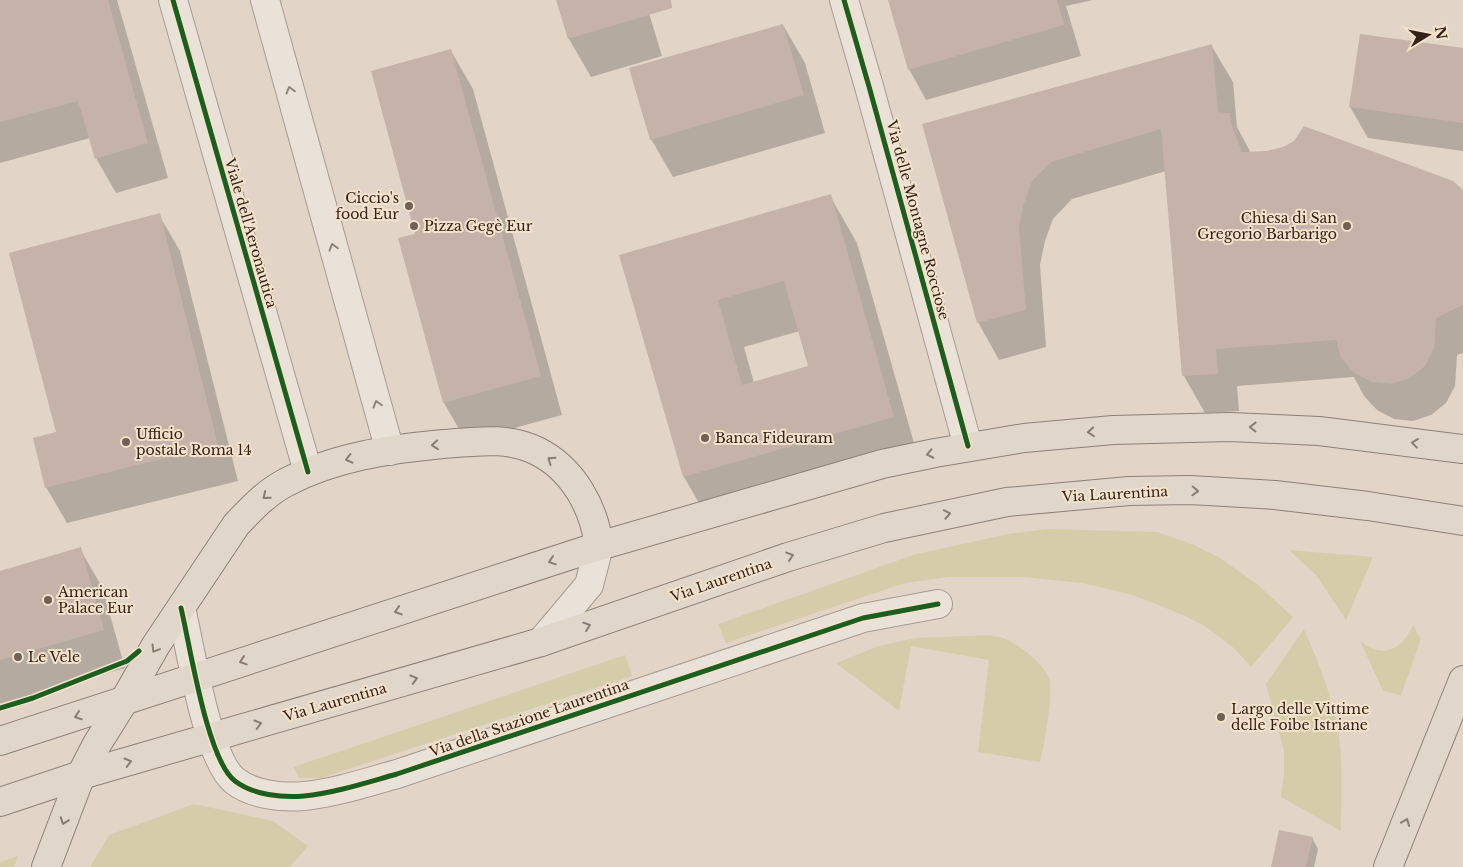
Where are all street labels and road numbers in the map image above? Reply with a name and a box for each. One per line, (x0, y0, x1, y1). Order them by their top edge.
street label: Via delle Montagne Rocciose (882, 117, 953, 322)
street label: Viale dell'Aeronautica (221, 155, 281, 310)
street label: Via Laurentina (1060, 482, 1169, 506)
street label: Via Laurentina (667, 554, 774, 606)
street label: Via della Stazione Laurentina (426, 675, 631, 761)
street label: Via Laurentina (281, 679, 389, 726)

